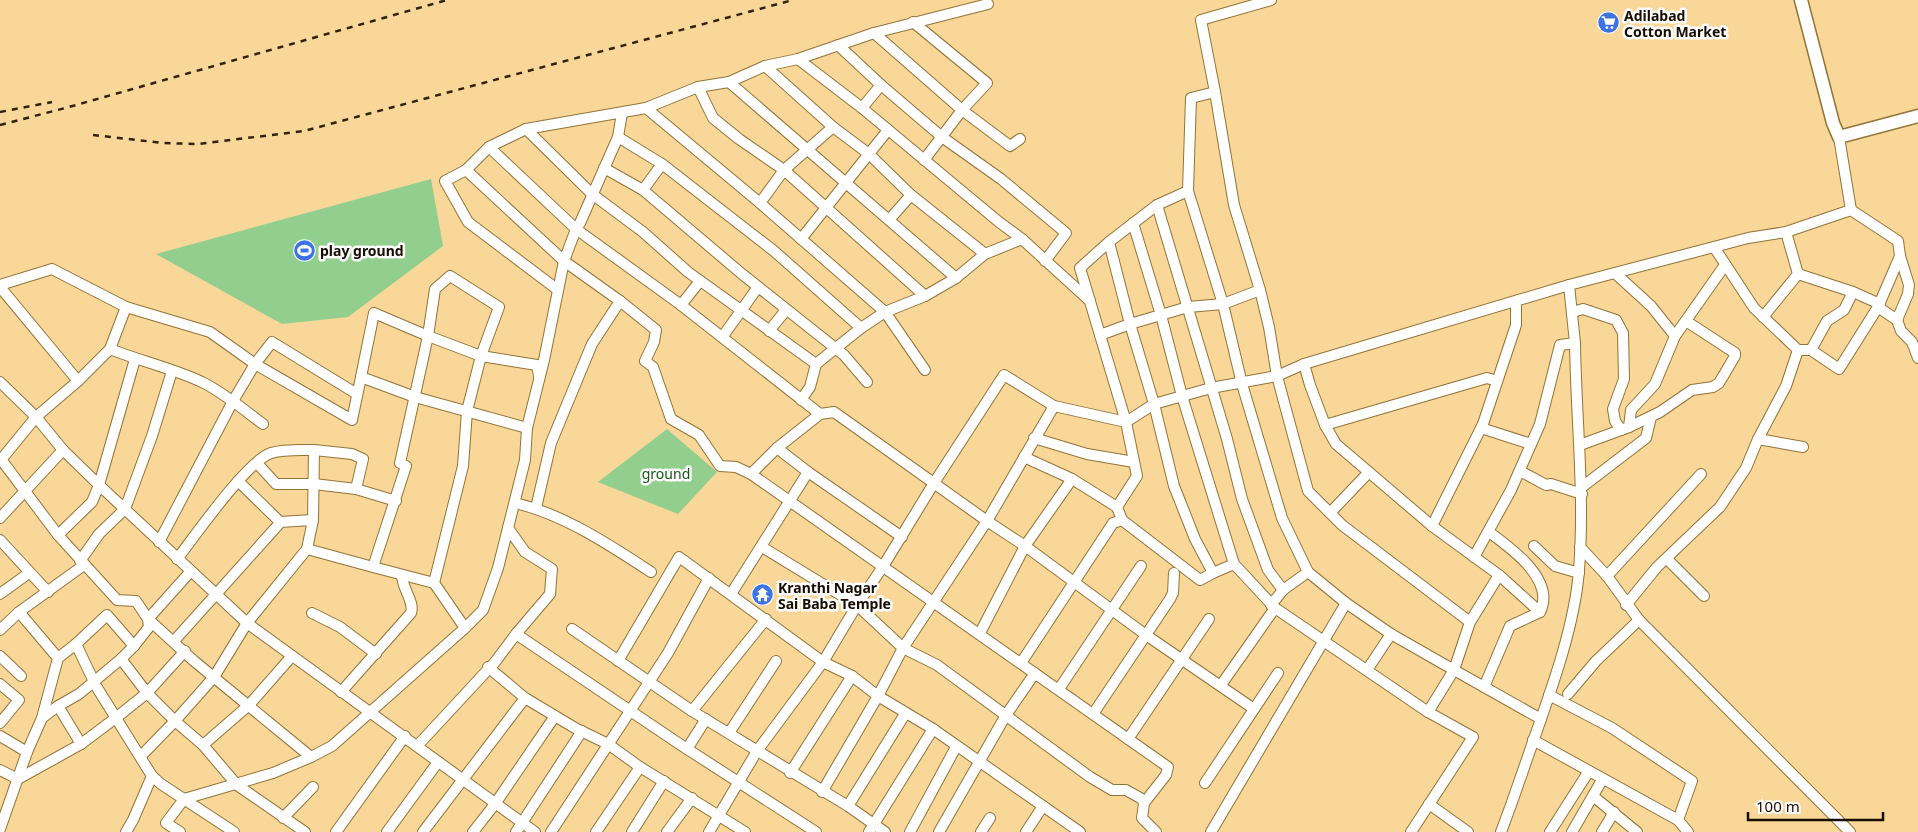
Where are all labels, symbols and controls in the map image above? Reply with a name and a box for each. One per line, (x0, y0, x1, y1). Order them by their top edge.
place label: Adilabad Cotton Market (1624, 6, 1726, 41)
supermarket icon: Adilabad Cotton Market (1596, 11, 1620, 35)
sports icon: play ground (292, 238, 316, 262)
place label: play ground (320, 241, 404, 260)
park label: ground (642, 464, 690, 483)
place label: Kranthi Nagar Sai Baba Temple (778, 578, 891, 613)
temple icon: Kranthi Nagar Sai Baba Temple (750, 583, 774, 607)
scale bar (1748, 790, 1883, 822)
text: 100 m (1756, 796, 1800, 816)

